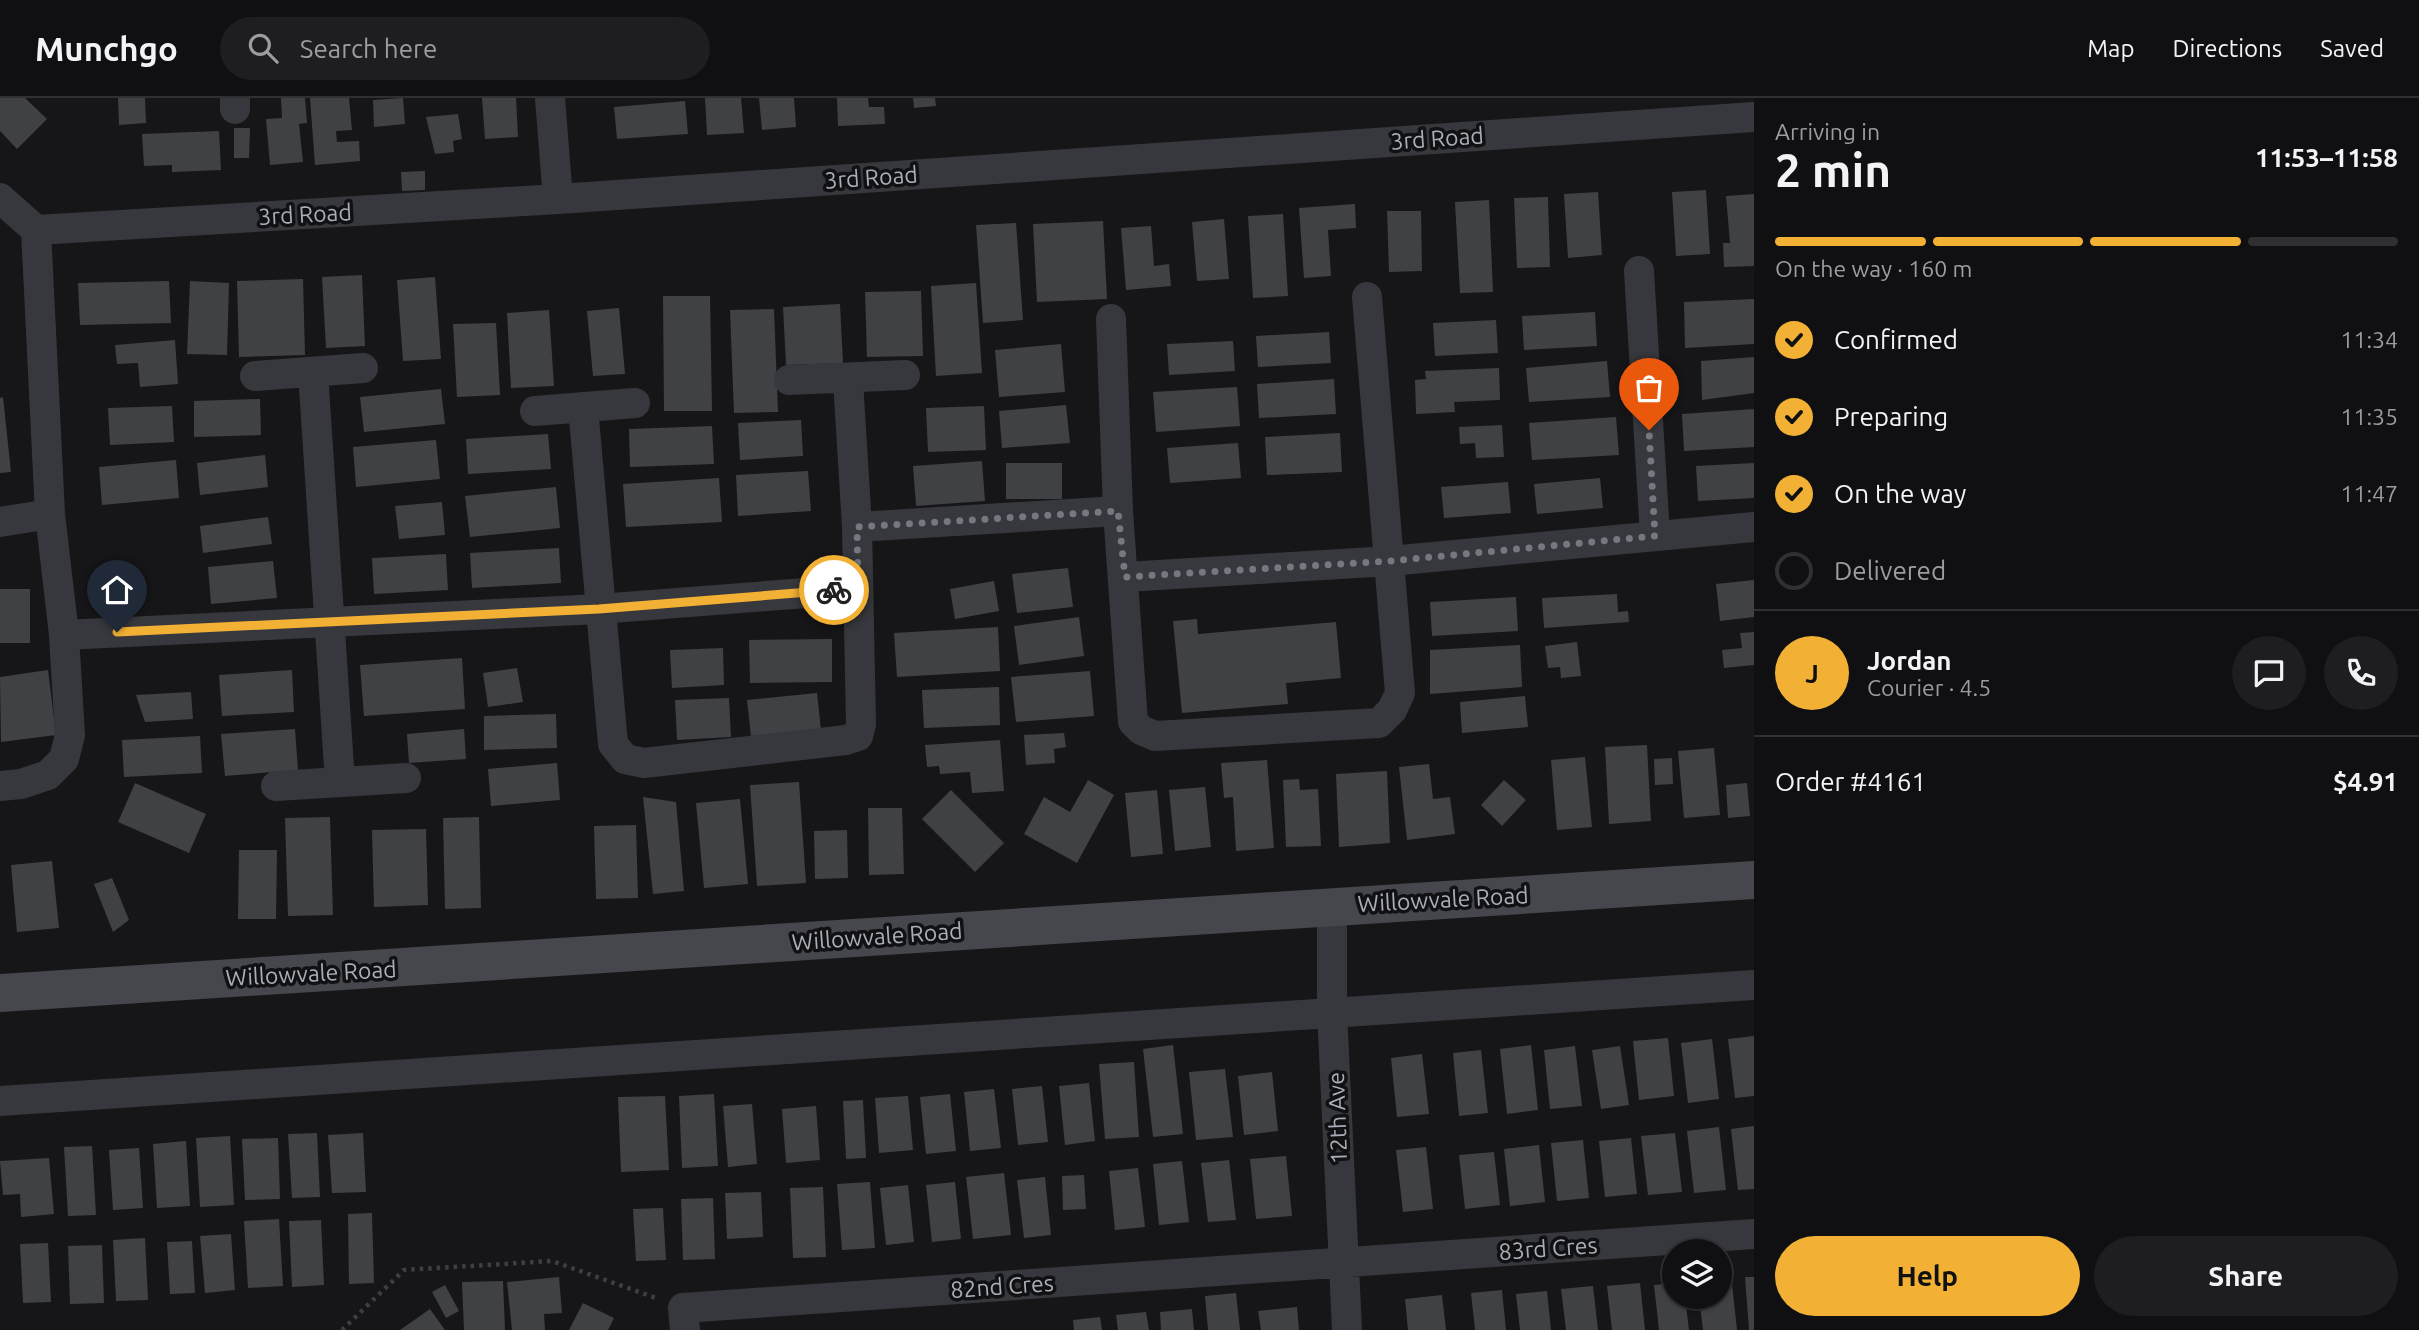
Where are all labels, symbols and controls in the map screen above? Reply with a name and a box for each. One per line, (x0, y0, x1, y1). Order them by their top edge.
search box (220, 17, 710, 80)
icon: search (244, 29, 282, 67)
text: Munchgo (35, 30, 178, 67)
text: Search here (300, 34, 437, 63)
text: Map (2087, 35, 2134, 62)
text: Directions (2172, 35, 2282, 62)
text: Saved (2320, 35, 2384, 62)
text: Arriving in (1775, 119, 1880, 144)
street label: 3rd Road (1390, 122, 1484, 154)
text: 11:53–11:58 (2255, 143, 2398, 172)
text: 2 min (1775, 144, 1891, 196)
street label: 3rd Road (824, 161, 918, 193)
street label: 3rd Road (258, 199, 352, 229)
text: On the way · 160 m (1775, 256, 1972, 281)
icon: check (1775, 321, 1813, 359)
text: Confirmed (1834, 325, 1958, 354)
text: 11:34 (2340, 327, 2398, 352)
pin (1619, 358, 1679, 430)
icon: bag (1630, 369, 1668, 407)
icon: check (1775, 398, 1813, 436)
text: Preparing (1834, 402, 1948, 431)
text: 11:35 (2340, 404, 2398, 429)
icon: check (1775, 475, 1813, 513)
text: On the way (1834, 479, 1966, 508)
text: 11:47 (2340, 481, 2398, 506)
courier (799, 555, 869, 625)
text: Delivered (1834, 556, 1946, 585)
pin (87, 560, 147, 632)
icon: home (98, 571, 136, 609)
icon: bike (815, 571, 853, 609)
button: chat (2232, 636, 2306, 710)
button: phone (2324, 636, 2398, 710)
text: Jordan (1867, 646, 1952, 675)
text: J (1805, 659, 1819, 688)
text: Courier · 4.5 (1867, 675, 1991, 700)
text: Order #4161 (1775, 767, 1926, 796)
text: $4.91 (2333, 767, 2398, 796)
street label: Willowvale Road (1357, 882, 1529, 916)
street label: Willowvale Road (791, 918, 963, 954)
street label: Willowvale Road (225, 956, 397, 990)
street label: 12th Ave (1323, 1072, 1351, 1164)
street label: 83rd Cres (1498, 1232, 1598, 1264)
button: Help (1775, 1236, 2080, 1316)
button: Share (2094, 1236, 2398, 1316)
map controls (1662, 1239, 1732, 1309)
button: layers (1662, 1239, 1732, 1309)
street label: 82nd Cres (950, 1270, 1054, 1302)

